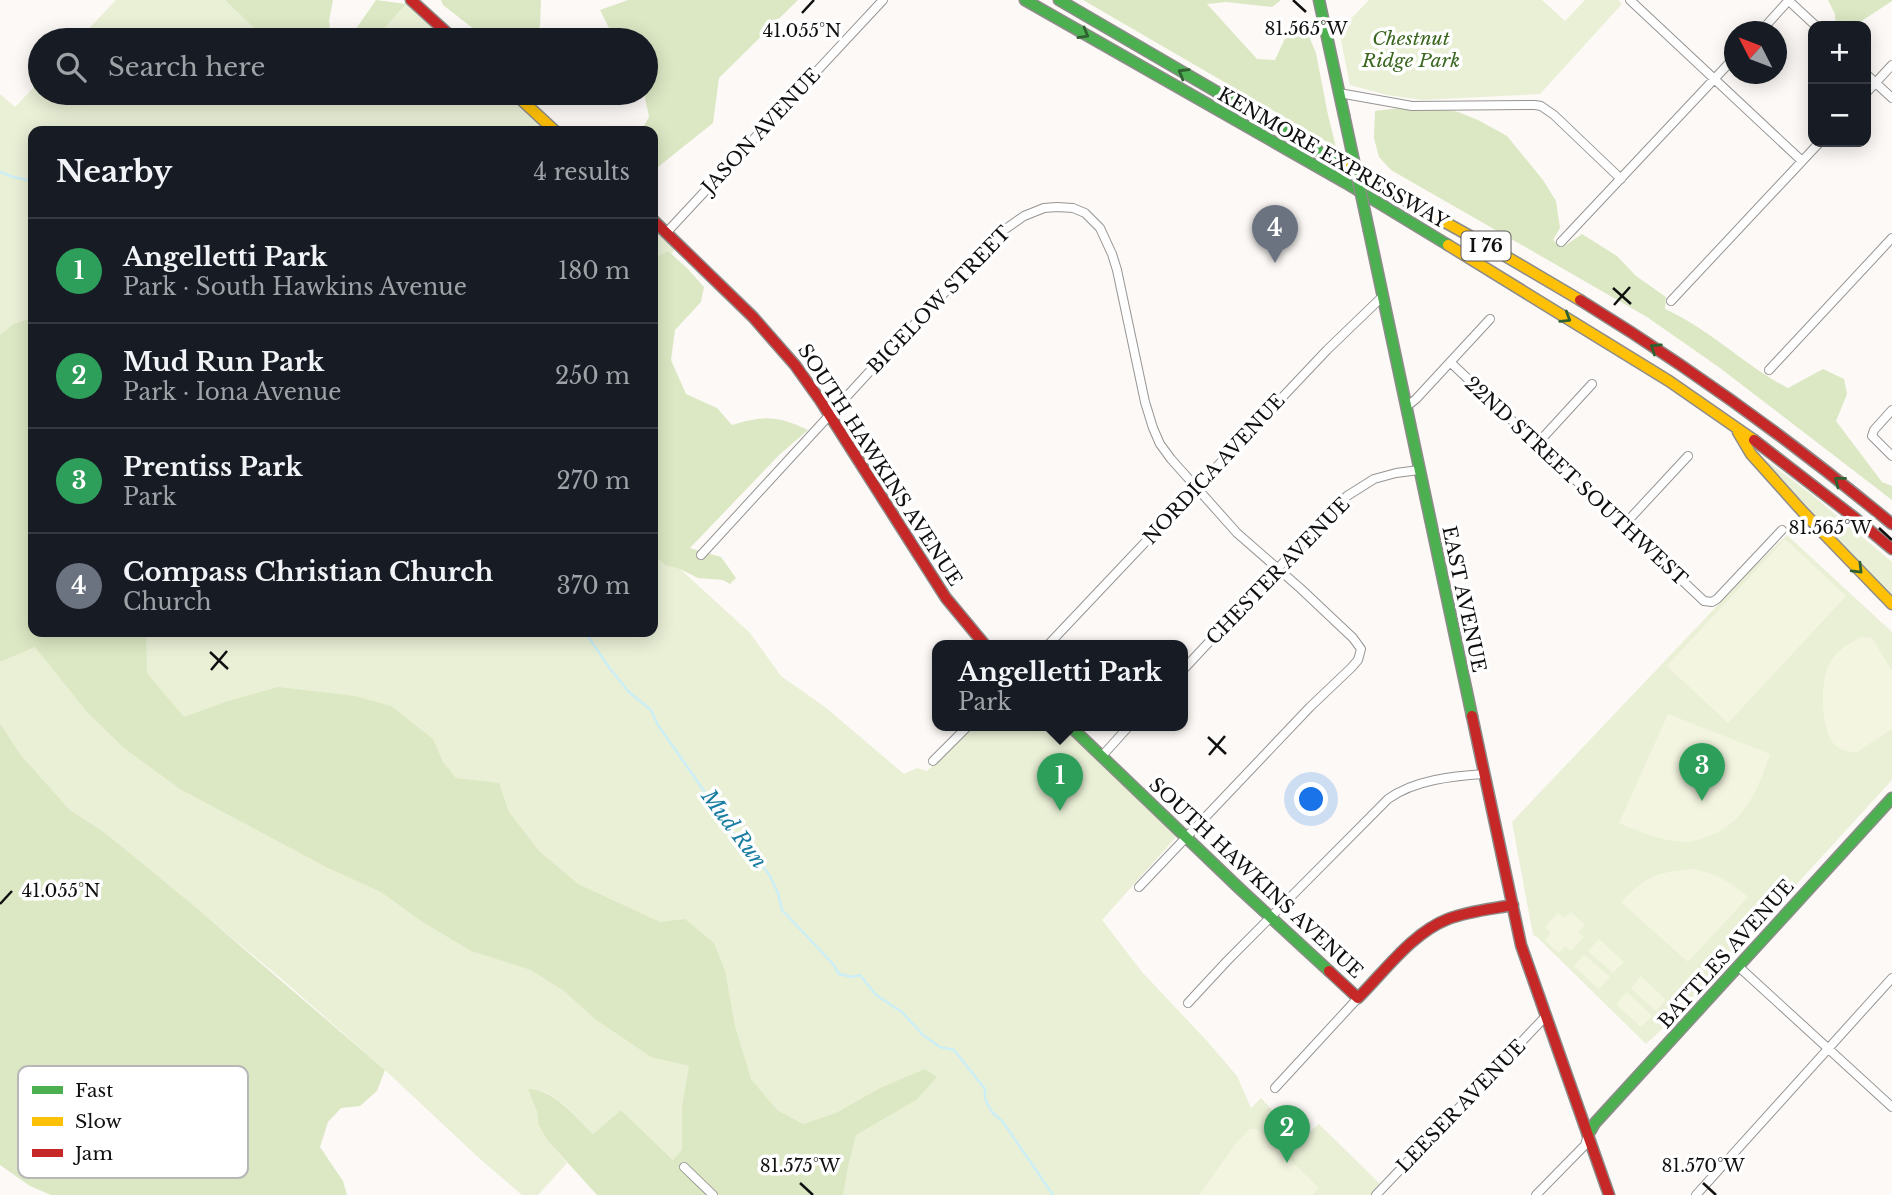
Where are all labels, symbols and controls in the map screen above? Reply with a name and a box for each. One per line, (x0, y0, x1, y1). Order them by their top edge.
text: 81.565°W (1264, 18, 1348, 40)
text: 41.055°N (763, 20, 841, 42)
north arrow (1724, 21, 1787, 84)
map controls (1808, 21, 1871, 147)
button: + (1808, 21, 1871, 84)
one-way arrow (1077, 26, 1089, 39)
park label: Chestnut Ridge Park (1361, 27, 1460, 72)
search box (28, 28, 658, 105)
icon: search (52, 48, 90, 86)
text: Search here (108, 51, 265, 83)
street label: JASON AVENUE (695, 64, 825, 201)
one-way arrow (1178, 68, 1191, 81)
street label: KENMORE EXPRESSWAY (1214, 83, 1452, 233)
button: − (1808, 84, 1871, 147)
text: Nearby (56, 153, 172, 190)
text: 4 results (534, 158, 630, 186)
pin: 4 (1252, 205, 1298, 263)
street label: BIGELOW STREET (863, 222, 1015, 378)
road number: I 76 (1462, 232, 1510, 260)
text: Angelletti Park (123, 241, 327, 273)
text: 1 (74, 257, 84, 285)
text: 180 m (558, 257, 630, 285)
text: Park · South Hawkins Avenue (123, 273, 467, 301)
one-way arrow (1558, 309, 1571, 322)
street label: SOUTH HAWKINS AVENUE (793, 340, 967, 590)
one-way arrow (1649, 344, 1662, 357)
text: Mud Run Park (123, 346, 324, 378)
text: 2 (72, 362, 86, 390)
text: 250 m (555, 362, 630, 390)
street label: 22ND STREET SOUTHWEST (1460, 372, 1692, 590)
text: Park · Iona Avenue (123, 378, 341, 406)
street label: NORDICA AVENUE (1138, 389, 1290, 549)
text: Prentiss Park (123, 451, 303, 483)
text: 3 (72, 467, 86, 495)
text: 270 m (557, 467, 630, 495)
one-way arrow (1834, 477, 1847, 490)
text: Park (123, 483, 176, 511)
street label: CHESTER AVENUE (1202, 493, 1354, 649)
text: 81.565°W (1788, 517, 1872, 539)
street label: EAST AVENUE (1437, 524, 1491, 674)
text: Compass Christian Church (123, 556, 493, 588)
one-way arrow (1849, 561, 1862, 574)
text: 4 (71, 572, 87, 600)
text: 370 m (557, 572, 630, 600)
text: Church (123, 588, 212, 616)
popup (932, 640, 1188, 731)
text: Angelletti Park (958, 656, 1162, 688)
text: Park (958, 688, 1011, 716)
pin: 3 (1679, 743, 1725, 801)
pin: 1 (1037, 753, 1083, 811)
street label: SOUTH HAWKINS AVENUE (1144, 773, 1368, 983)
your location (1294, 782, 1328, 816)
water label: Mud Run (695, 784, 772, 874)
street label: BATTLES AVENUE (1653, 875, 1799, 1033)
text: 41.055°N (22, 880, 100, 902)
street label: LEESER AVENUE (1392, 1035, 1530, 1177)
legend (18, 1066, 248, 1178)
text: Fast (75, 1079, 114, 1102)
pin: 2 (1264, 1105, 1310, 1163)
text: Slow (75, 1110, 122, 1133)
text: Jam (72, 1142, 113, 1165)
text: 81.575°W (760, 1155, 841, 1177)
text: 81.570°W (1661, 1155, 1745, 1177)

